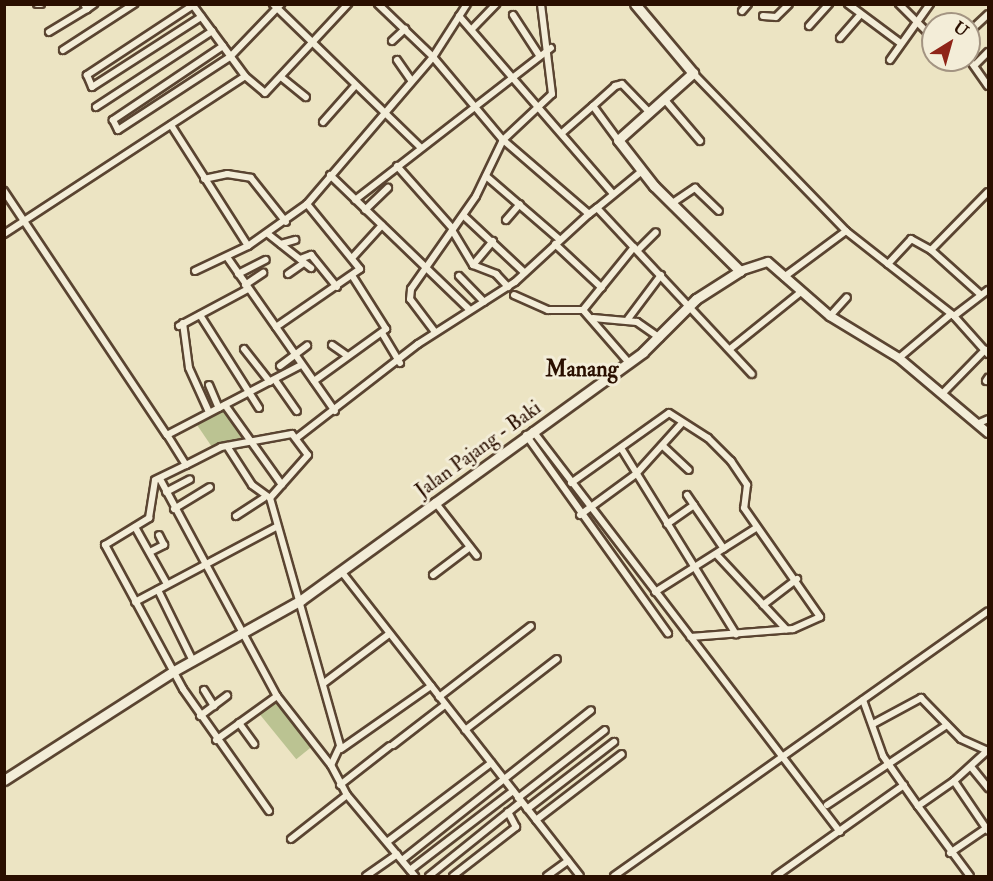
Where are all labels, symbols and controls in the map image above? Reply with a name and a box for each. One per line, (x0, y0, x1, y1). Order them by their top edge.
north arrow (921, 12, 981, 72)
text: U (949, 17, 972, 41)
district label: Manang (546, 357, 618, 383)
street label: Jalan Pajang - Baki (411, 395, 545, 503)

